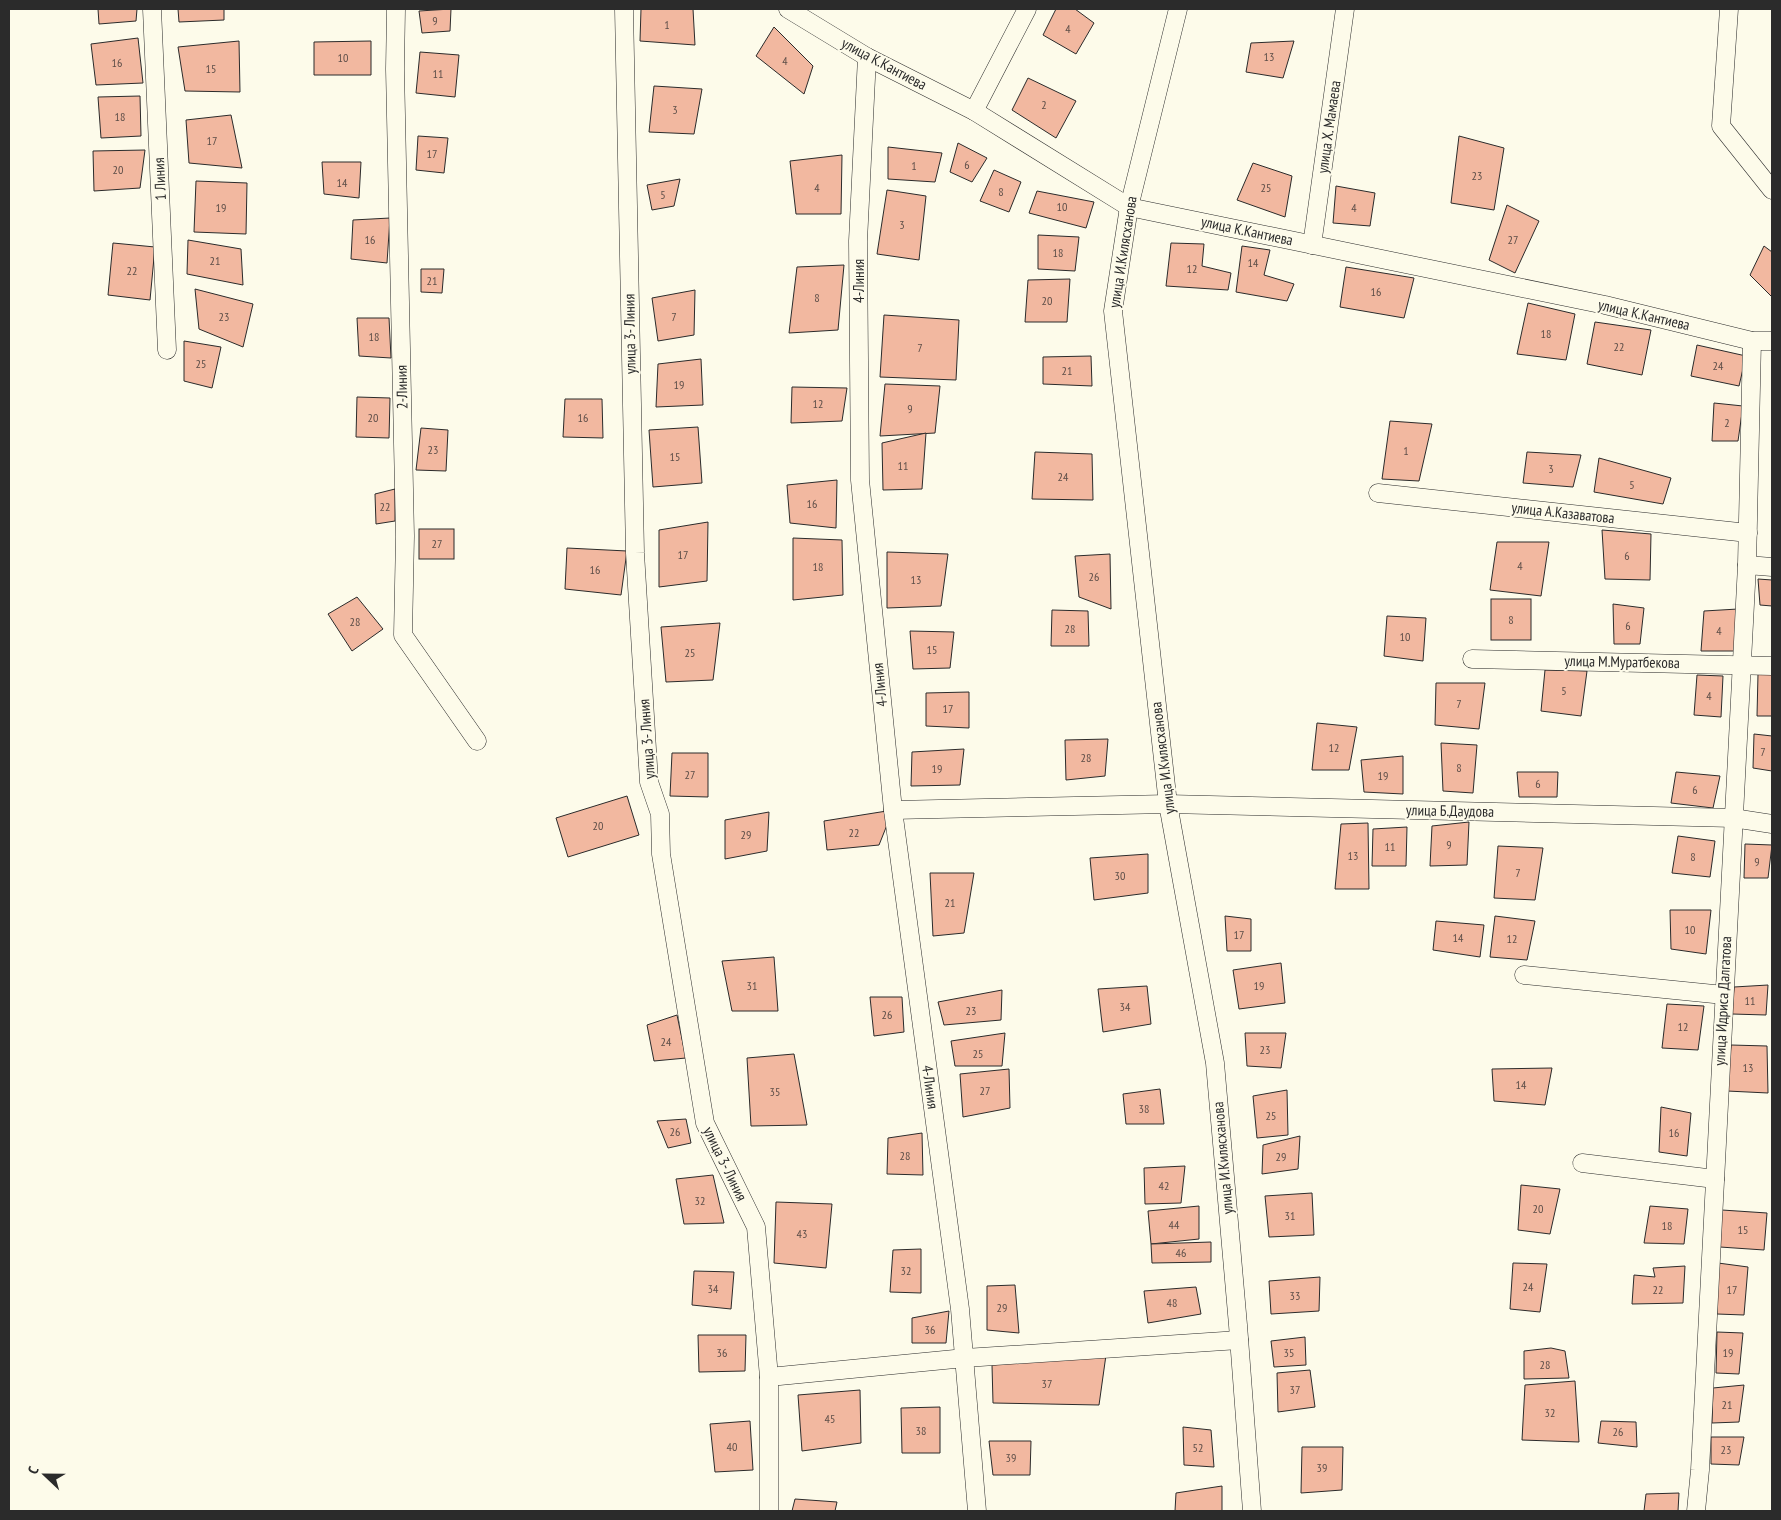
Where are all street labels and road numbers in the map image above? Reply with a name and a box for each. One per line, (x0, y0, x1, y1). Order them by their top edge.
street label: улица К.Кантиева (838, 33, 930, 94)
street label: улица Х. Мамаева (1313, 79, 1344, 175)
street label: 1 Линия (149, 157, 170, 201)
street label: улица И.Килясханова (1104, 195, 1141, 309)
street label: улица К.Кантиева (1199, 211, 1295, 250)
street label: 4-Линия (849, 259, 868, 303)
street label: улица 3- Линия (619, 294, 640, 374)
street label: улица К.Кантиева (1596, 295, 1692, 334)
street label: 2-Линия (392, 365, 411, 409)
street label: улица А.Казаватова (1511, 498, 1615, 527)
street label: улица М.Муратбекова (1564, 651, 1680, 672)
street label: 4-Линия (868, 662, 891, 708)
street label: улица 3- Линия (634, 698, 659, 780)
street label: улица И.Килясханова (1146, 701, 1179, 815)
street label: улица Б.Даудова (1406, 800, 1494, 821)
street label: улица Идриса Далгатова (1710, 936, 1735, 1066)
street label: 4-Линия (918, 1064, 943, 1110)
street label: улица И.Килясханова (1208, 1101, 1237, 1215)
street label: улица 3- Линия (699, 1124, 752, 1204)

